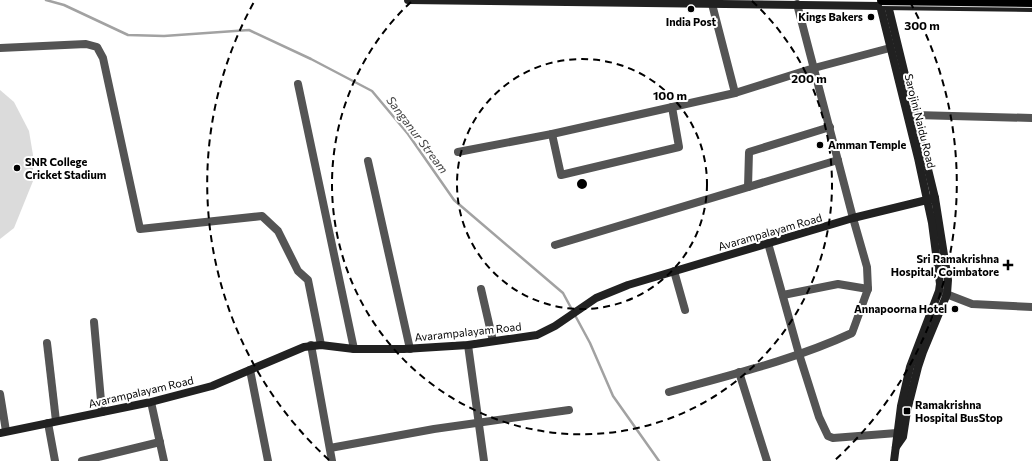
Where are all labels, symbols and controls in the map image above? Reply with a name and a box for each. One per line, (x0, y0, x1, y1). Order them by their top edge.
marker: India Post (686, 4, 696, 14)
place label: Kings Bakers (798, 10, 863, 23)
marker: Kings Bakers (866, 12, 876, 22)
place label: India Post (666, 15, 717, 28)
text: 300 m (904, 18, 940, 32)
text: 200 m (791, 71, 827, 85)
street label: Sarojini Naidu Road (902, 72, 939, 170)
text: 100 m (653, 88, 687, 102)
water label: Sanganur Stream (384, 93, 451, 176)
place label: Amman Temple (828, 138, 907, 151)
marker: Amman Temple (815, 140, 825, 150)
place label: SNR College Cricket Stadium (25, 155, 107, 181)
marker: SNR College Cricket Stadium (12, 163, 22, 173)
centre of rings (575, 177, 589, 191)
street label: Avarampalayam Road (716, 210, 823, 253)
place label: Sri Ramakrishna Hospital, Coimbatore (891, 252, 999, 278)
marker: Sri Ramakrishna Hospital, Coimbatore (1002, 259, 1014, 271)
place label: Annapoorna Hotel (854, 302, 947, 315)
marker: Annapoorna Hotel (950, 304, 960, 314)
street label: Avarampalayam Road (414, 319, 522, 344)
street label: Avarampalayam Road (87, 373, 195, 410)
place label: Ramakrishna Hospital BusStop (915, 398, 1003, 424)
marker: Ramakrishna Hospital BusStop (902, 406, 912, 416)

